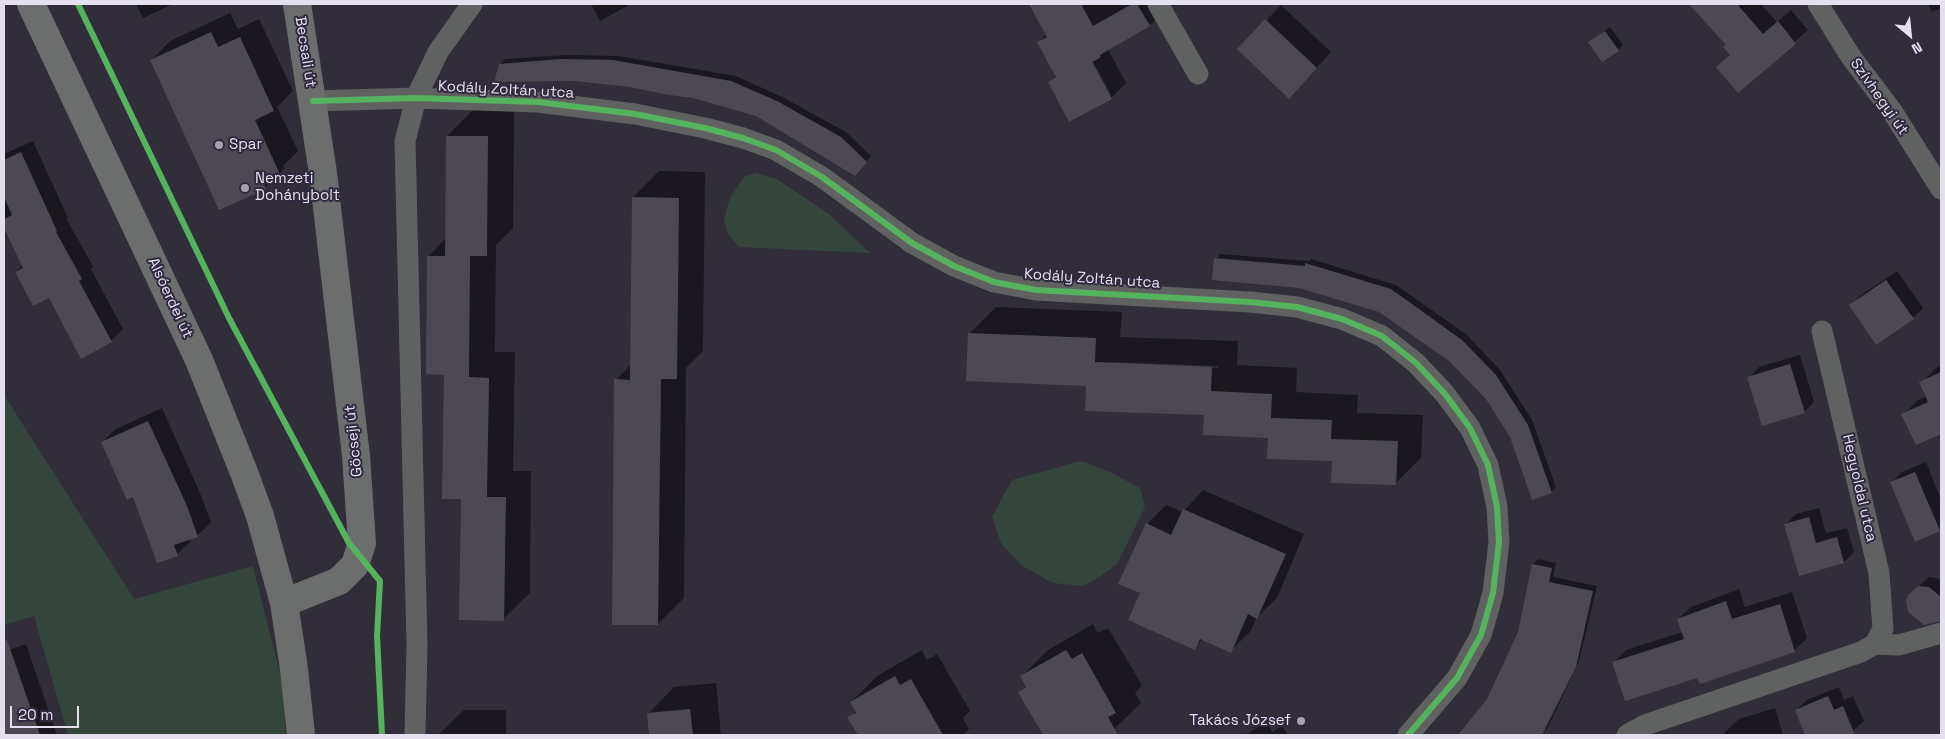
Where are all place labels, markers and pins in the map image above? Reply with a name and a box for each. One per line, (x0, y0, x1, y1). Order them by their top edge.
place label: Spar (229, 136, 262, 154)
marker: Spar (213, 139, 225, 151)
place label: Nemzeti Dohánybolt (255, 170, 340, 205)
marker: Nemzeti Dohánybolt (239, 182, 251, 194)
place label: Takács József (1189, 712, 1291, 730)
marker: Takács József (1295, 715, 1307, 727)

